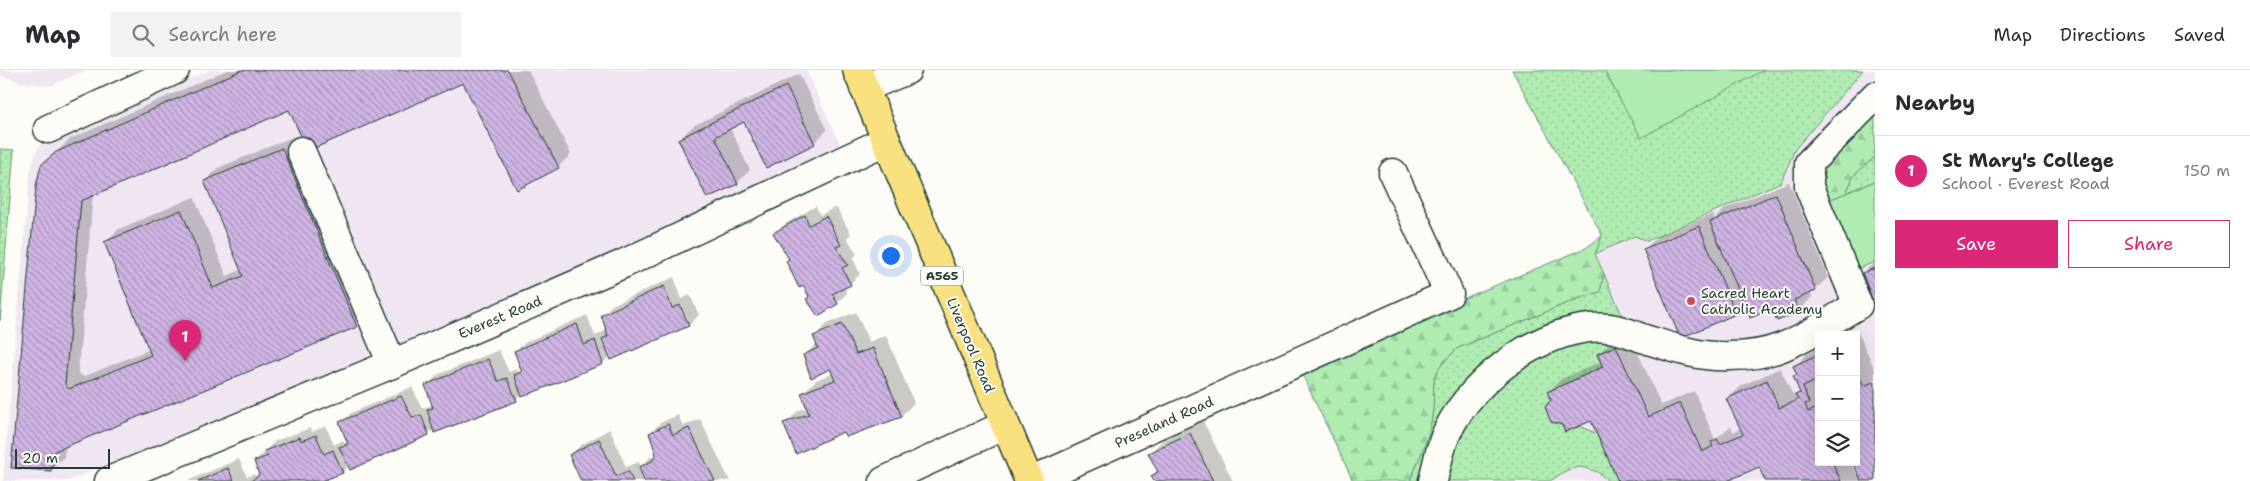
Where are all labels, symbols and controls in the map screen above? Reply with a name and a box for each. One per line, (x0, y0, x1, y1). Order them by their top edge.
search box (111, 12, 461, 57)
text: Map (25, 19, 81, 51)
icon: search (129, 21, 157, 49)
text: Search here (169, 22, 277, 47)
text: Map (1994, 23, 2032, 47)
text: Directions (2060, 23, 2146, 47)
text: Saved (2174, 23, 2225, 47)
text: Nearby (1895, 89, 1975, 117)
text: St Mary's College (1942, 148, 2114, 173)
text: 1 (1907, 160, 1915, 181)
text: 150 m (2183, 160, 2230, 181)
text: School · Everest Road (1942, 173, 2110, 194)
button: Save (1895, 220, 2058, 268)
button: Share (2068, 220, 2230, 268)
your location (878, 243, 904, 269)
road number: A565 (921, 267, 963, 286)
place label: Sacred Heart Catholic Academy (1701, 284, 1823, 318)
street label: Everest Road (455, 291, 545, 343)
street label: Liverpool Road (943, 295, 999, 395)
marker: Sacred Heart Catholic Academy (1685, 295, 1697, 307)
pin: 1 (169, 320, 201, 361)
map controls (1815, 331, 1860, 466)
button: + (1815, 331, 1860, 376)
button: − (1815, 376, 1860, 421)
street label: Preseland Road (1112, 392, 1216, 452)
button: layers (1815, 421, 1860, 466)
scale bar (15, 446, 110, 469)
text: 20 m (22, 449, 58, 467)

